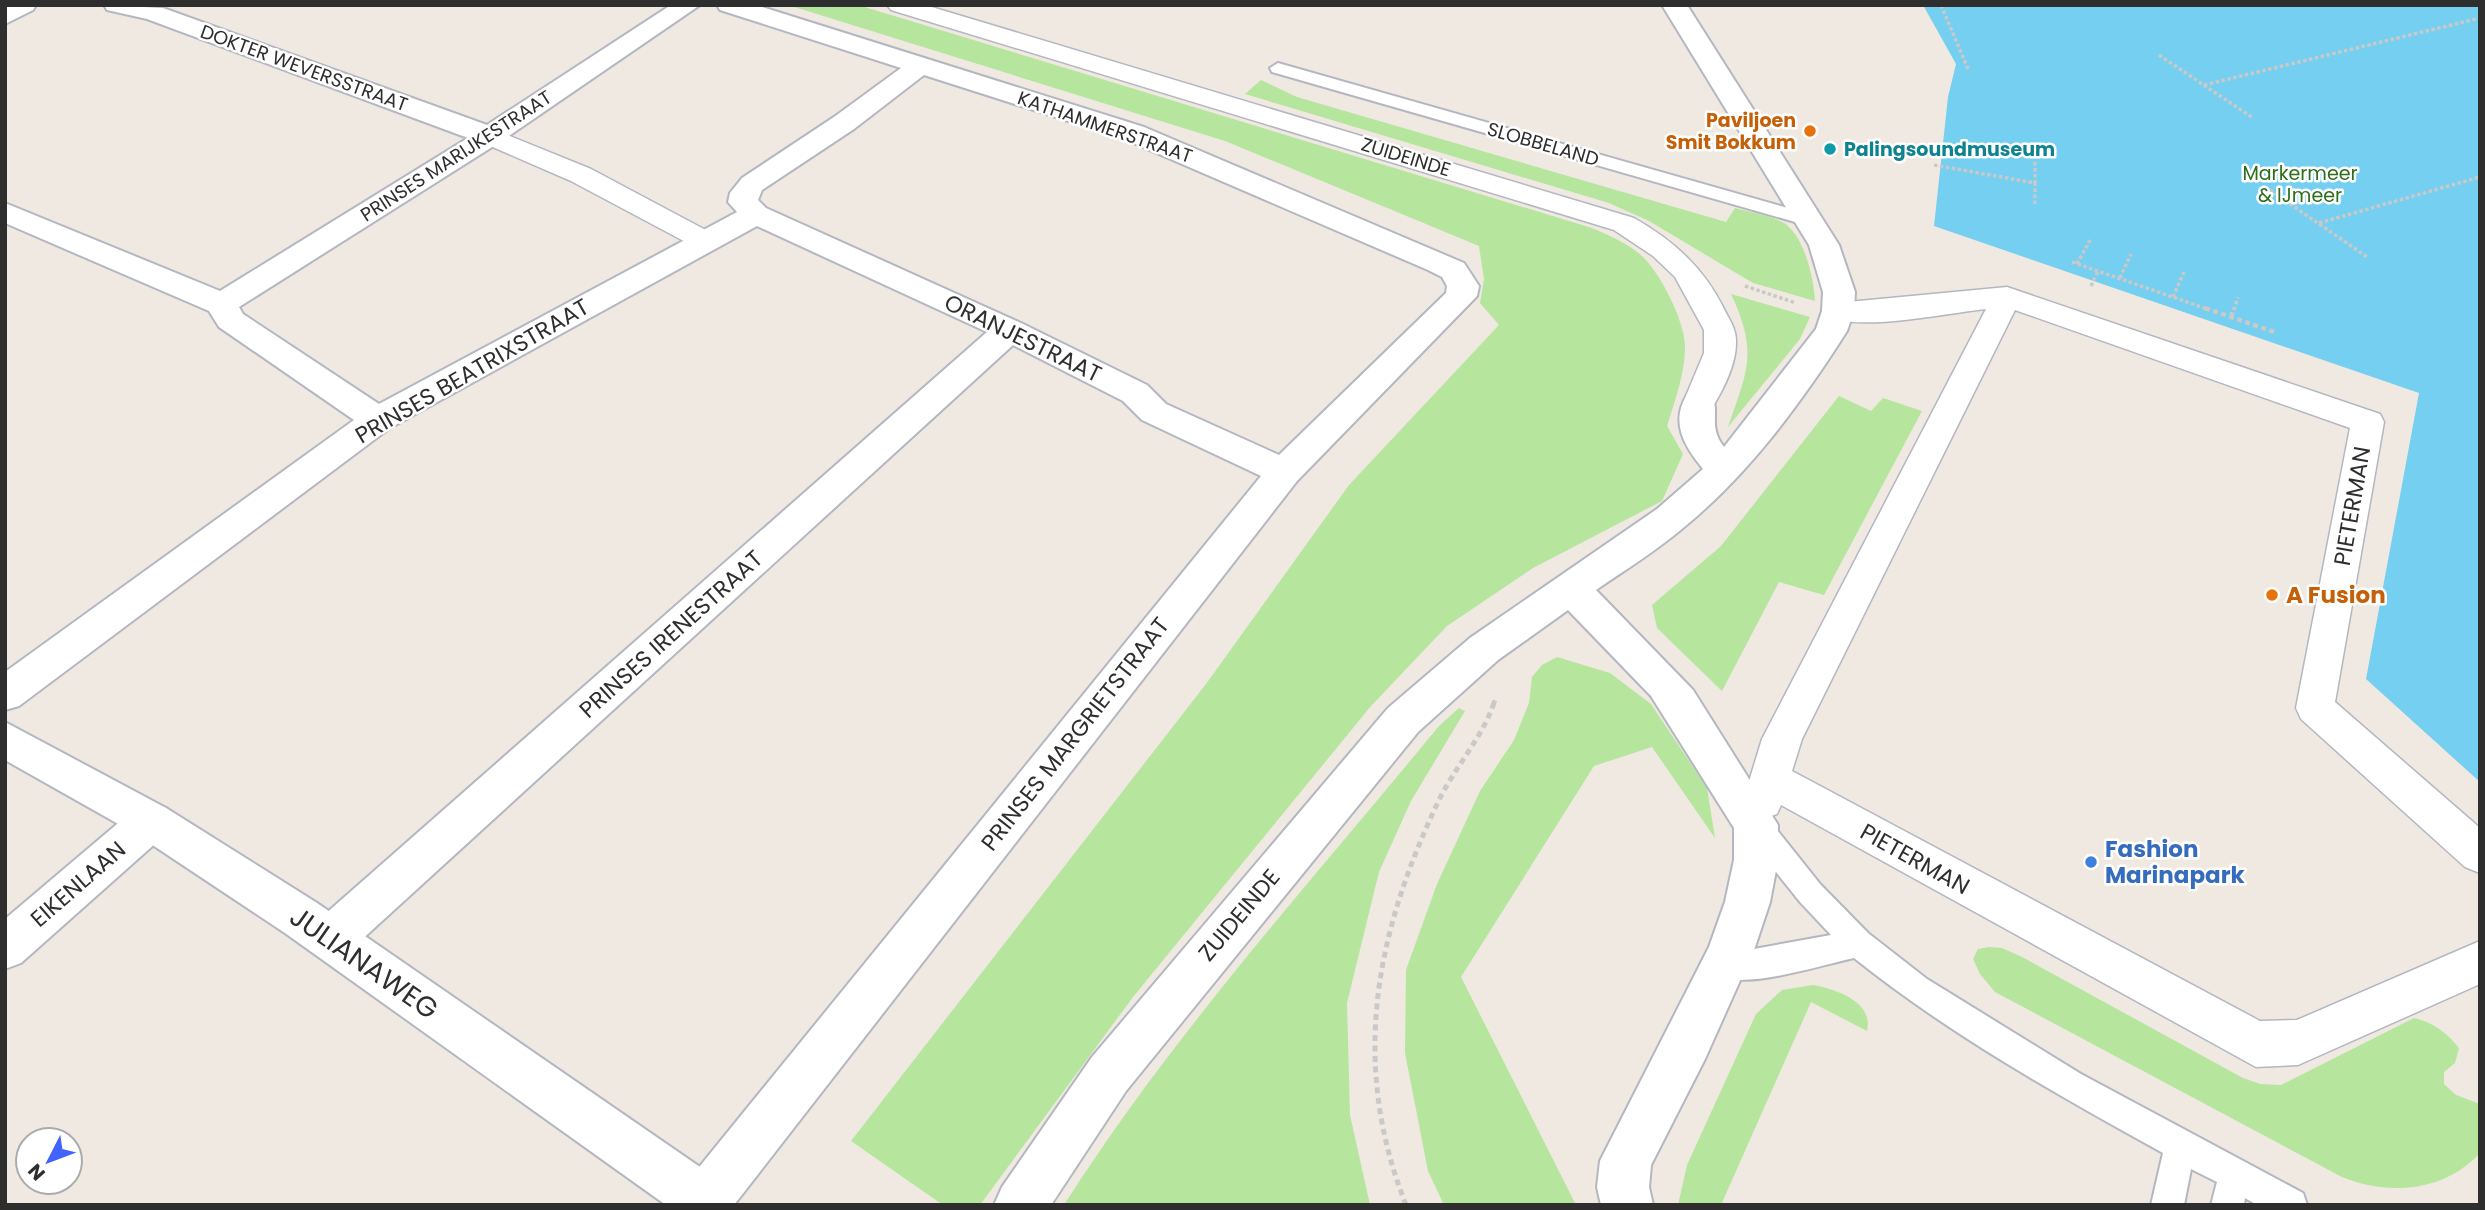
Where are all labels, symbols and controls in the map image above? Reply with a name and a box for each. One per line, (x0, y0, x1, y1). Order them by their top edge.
street label: DOKTER WEVERSSTRAAT (197, 18, 411, 118)
street label: PRINSES MARIJKESTRAAT (355, 84, 557, 228)
street label: KATHAMMERSTRAAT (1014, 84, 1196, 170)
place label: Paviljoen Smit Bokkum (1666, 107, 1796, 156)
street label: SLOBBELAND (1484, 115, 1602, 173)
marker: Paviljoen Smit Bokkum (1802, 123, 1818, 139)
street label: ZUIDEINDE (1358, 131, 1454, 183)
place label: Palingsoundmuseum (1844, 136, 2055, 163)
marker: Palingsoundmuseum (1822, 141, 1838, 157)
park label: Markermeer & IJmeer (2242, 160, 2358, 209)
street label: ORANJESTRAAT (939, 286, 1107, 390)
street label: PRINSES BEATRIXSTRAAT (349, 291, 595, 451)
street label: PIETERMAN (2326, 444, 2378, 568)
street label: PRINSES IRENESTRAAT (572, 543, 770, 725)
place label: A Fusion (2286, 579, 2386, 611)
marker: A Fusion (2264, 587, 2280, 603)
street label: PRINSES MARGRIETSTRAAT (974, 610, 1176, 858)
street label: PIETERMAN (1855, 816, 1975, 902)
place label: Fashion Marinapark (2105, 833, 2246, 891)
street label: EIKENLAAN (24, 834, 132, 934)
marker: Fashion Marinapark (2083, 854, 2099, 870)
street label: ZUIDEINDE (1191, 862, 1287, 968)
street label: JULIANAWEG (282, 897, 446, 1029)
north arrow (14, 1126, 84, 1196)
text: N (22, 1158, 52, 1186)

